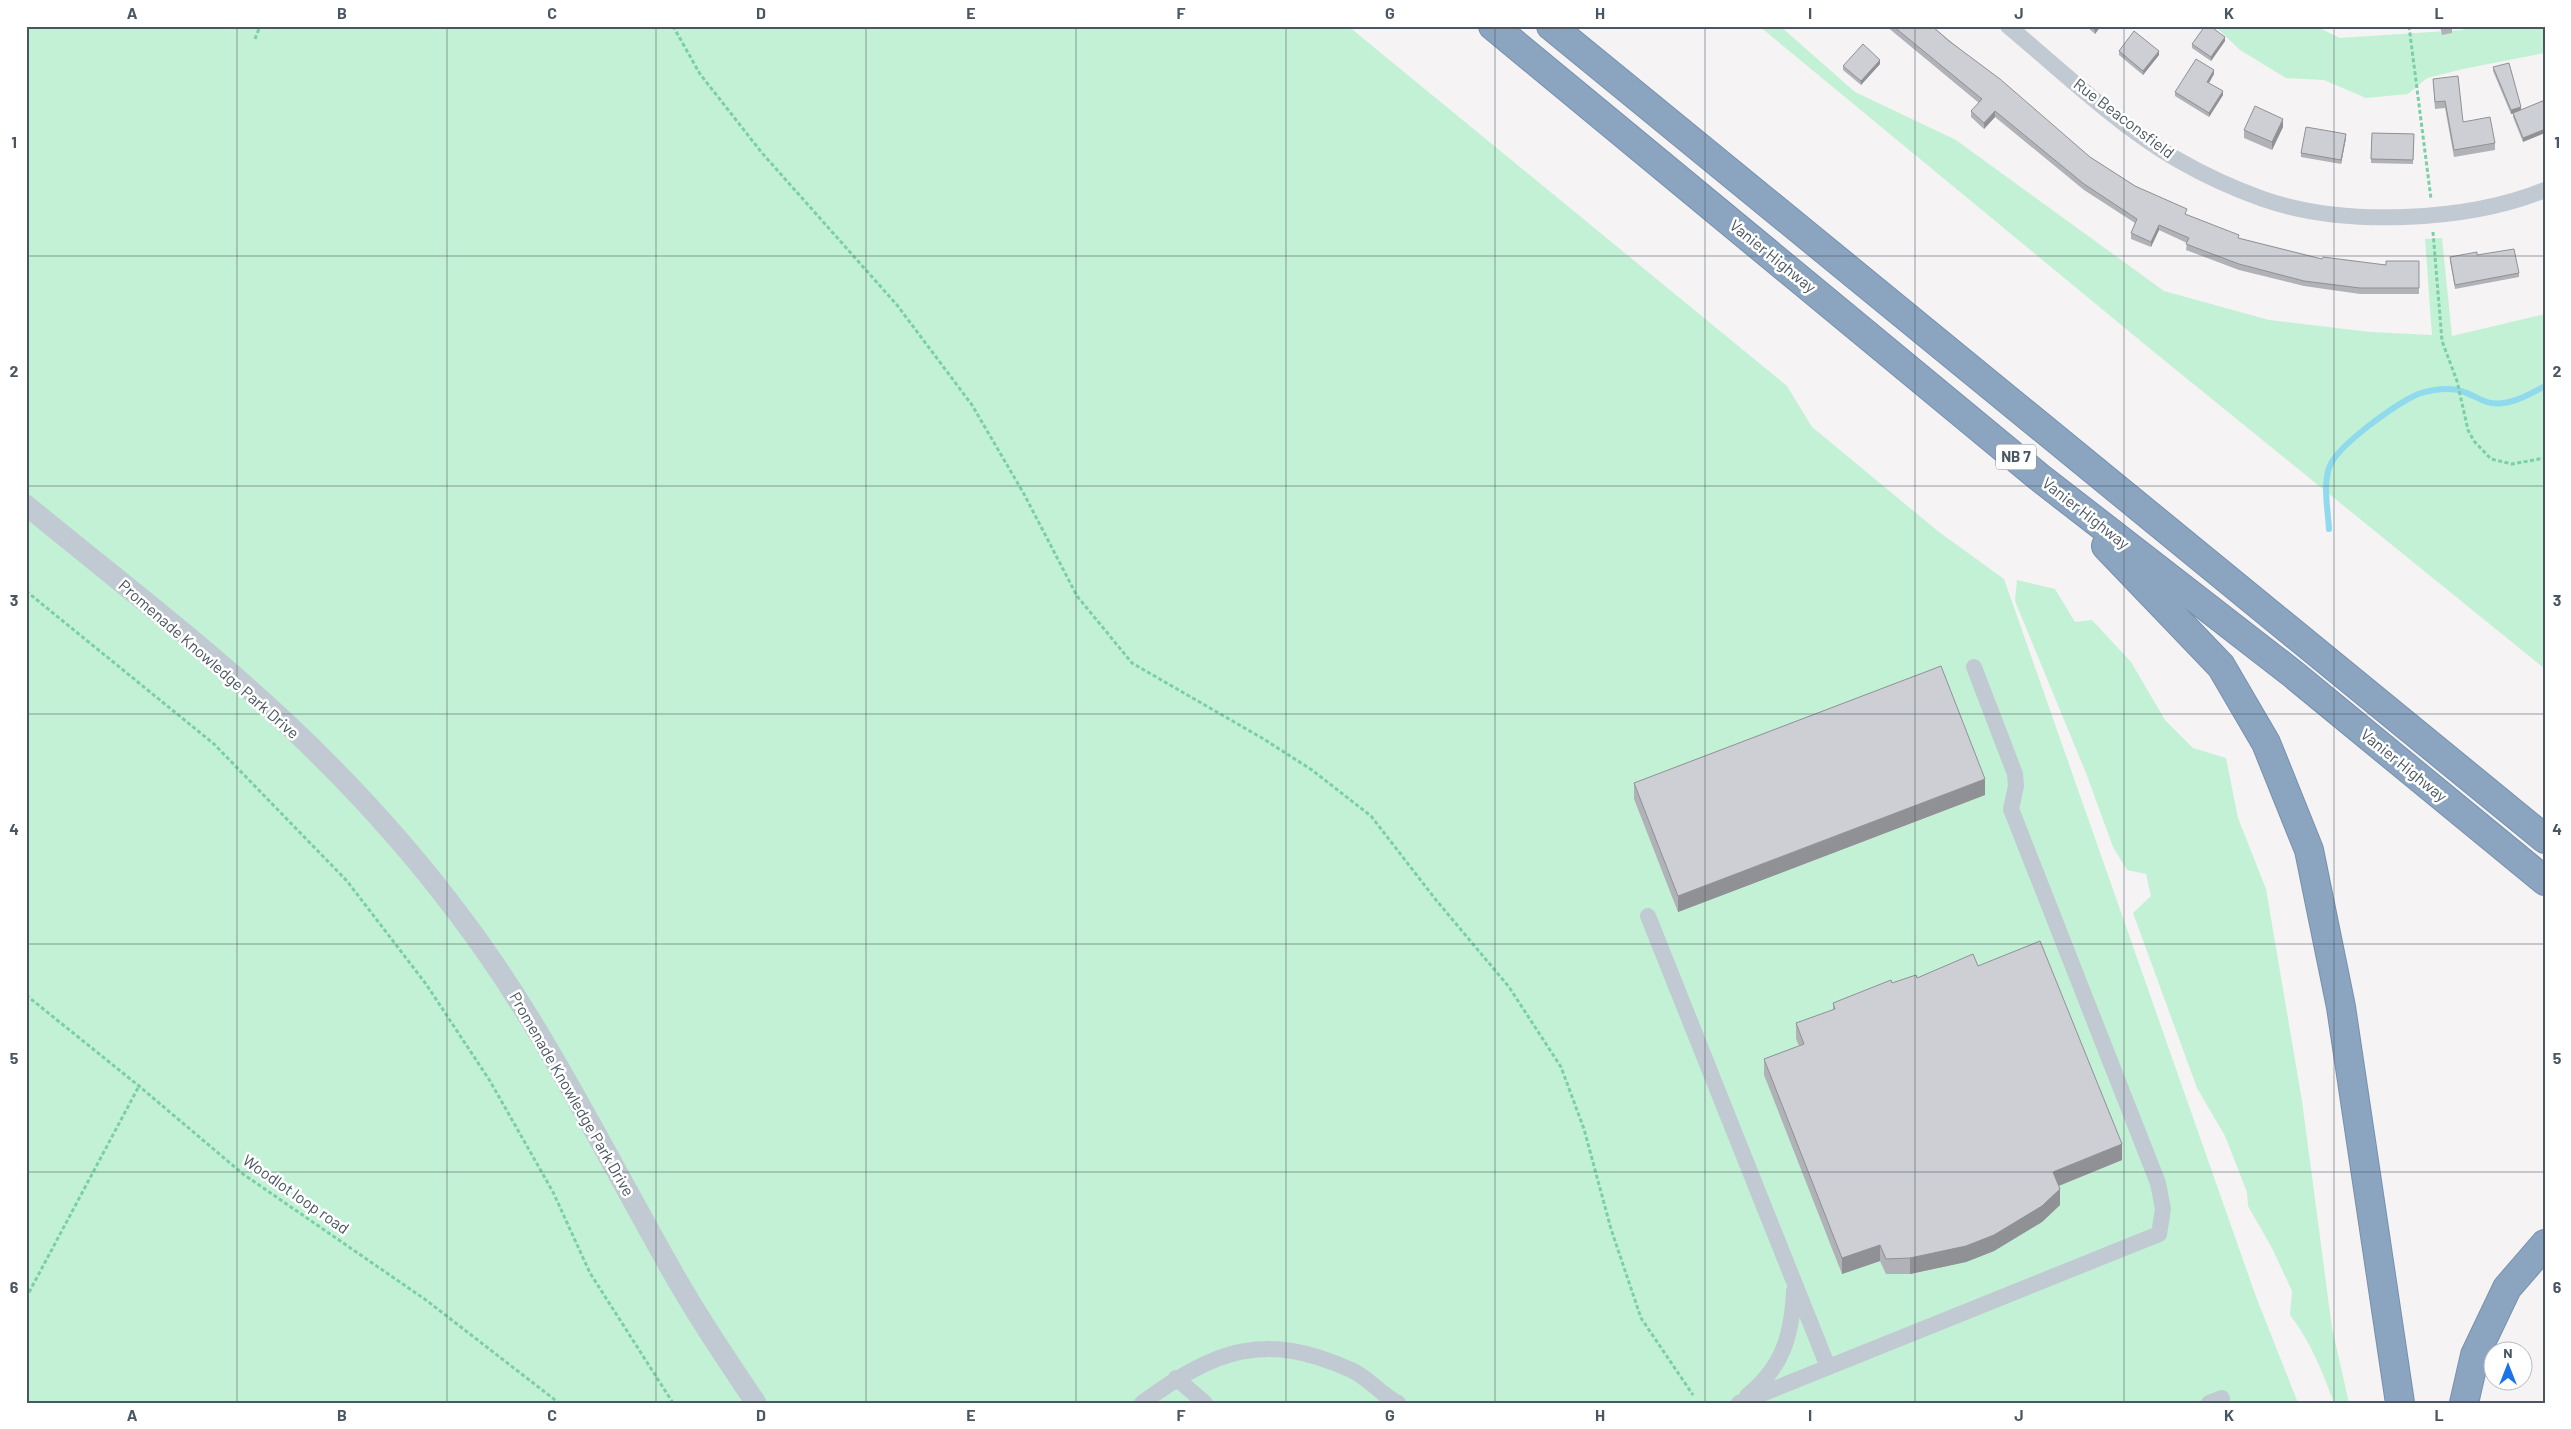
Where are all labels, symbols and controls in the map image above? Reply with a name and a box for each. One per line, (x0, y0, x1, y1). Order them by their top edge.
text: A (127, 3, 138, 22)
text: B (337, 3, 347, 22)
text: C (547, 3, 557, 22)
text: D (756, 3, 766, 22)
text: E (966, 3, 976, 22)
text: F (1177, 3, 1186, 22)
text: G (1385, 3, 1395, 22)
text: H (1595, 3, 1605, 22)
text: I (1808, 3, 1812, 22)
text: J (2014, 3, 2024, 22)
text: K (2224, 3, 2234, 22)
text: L (2434, 3, 2444, 22)
street label: Rue Beaconsfield (2070, 74, 2178, 162)
text: 1 (11, 132, 17, 151)
text: 1 (2554, 132, 2560, 151)
street label: Vanier Highway (1726, 215, 1821, 297)
text: 2 (10, 361, 19, 380)
text: 2 (2553, 361, 2562, 380)
road number: NB 7 (1996, 444, 2036, 470)
street label: Vanier Highway (2039, 473, 2134, 553)
street label: Promenade Knowledge Park Drive (115, 575, 303, 742)
text: 3 (10, 590, 18, 609)
text: 3 (2553, 590, 2561, 609)
street label: Vanier Highway (2357, 724, 2452, 806)
text: 4 (9, 819, 19, 838)
text: 4 (2552, 819, 2562, 838)
street label: Promenade Knowledge Park Drive (506, 988, 639, 1199)
text: 5 (10, 1048, 19, 1067)
text: 5 (2553, 1048, 2562, 1067)
street label: Woodlot loop road (240, 1150, 353, 1237)
text: 6 (10, 1277, 19, 1296)
text: 6 (2553, 1277, 2562, 1296)
north arrow (2484, 1342, 2534, 1392)
text: N (2503, 1344, 2513, 1361)
text: A (127, 1405, 138, 1424)
text: B (337, 1405, 347, 1424)
text: C (547, 1405, 557, 1424)
text: D (756, 1405, 766, 1424)
text: E (966, 1405, 976, 1424)
text: F (1177, 1405, 1186, 1424)
text: G (1385, 1405, 1395, 1424)
text: H (1595, 1405, 1605, 1424)
text: I (1808, 1405, 1812, 1424)
text: J (2014, 1405, 2024, 1424)
text: K (2224, 1405, 2234, 1424)
text: L (2434, 1405, 2444, 1424)

